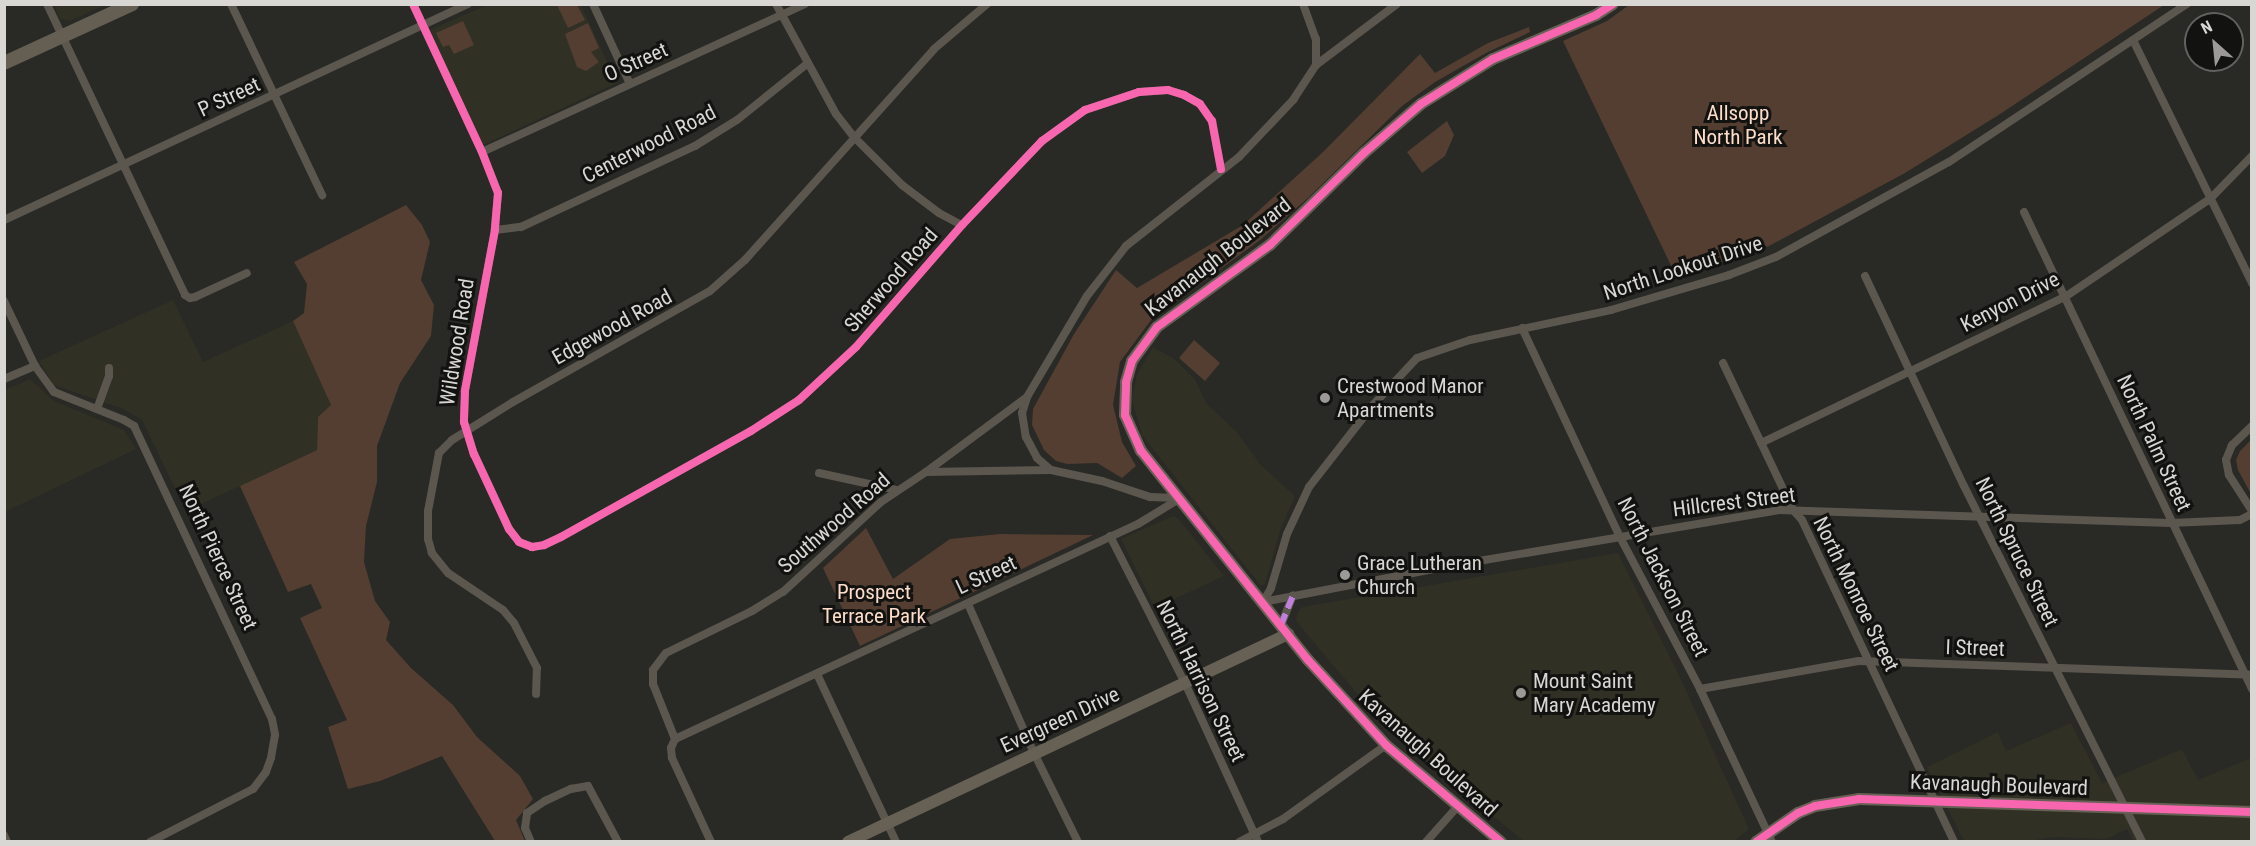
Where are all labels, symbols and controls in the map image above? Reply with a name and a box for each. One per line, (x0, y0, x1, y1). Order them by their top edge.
north arrow (2184, 12, 2244, 72)
text: N (2198, 17, 2215, 38)
street label: O Street (600, 37, 672, 87)
street label: P Street (194, 72, 264, 122)
street label: Centerwood Road (578, 99, 720, 189)
park label: Allsopp North Park (1693, 100, 1783, 150)
street label: Kavanaugh Boulevard (1140, 192, 1296, 322)
street label: Sherwood Road (839, 223, 943, 337)
street label: North Lookout Drive (1600, 230, 1766, 306)
street label: Kenyon Drive (1957, 266, 2063, 338)
street label: Wildwood Road (435, 277, 479, 407)
street label: Edgewood Road (548, 284, 676, 370)
street label: North Palm Street (2111, 371, 2197, 515)
place label: Crestwood Manor Apartments (1337, 373, 1484, 423)
marker: Crestwood Manor Apartments (1318, 391, 1332, 405)
street label: Southwood Road (773, 468, 895, 578)
street label: North Spruce Street (1970, 473, 2064, 631)
street label: North Pierce Street (173, 480, 263, 634)
street label: Hillcrest Street (1671, 482, 1797, 522)
street label: North Jackson Street (1612, 493, 1714, 661)
street label: North Monroe Street (1808, 513, 1904, 675)
street label: L Street (952, 550, 1020, 600)
place label: Grace Lutheran Church (1357, 550, 1482, 600)
marker: Grace Lutheran Church (1338, 568, 1352, 582)
park label: Prospect Terrace Park (822, 579, 926, 629)
street label: North Harrison Street (1151, 596, 1251, 766)
street label: I Street (1945, 634, 2005, 662)
place label: Mount Saint Mary Academy (1533, 668, 1656, 718)
street label: Evergreen Drive (997, 681, 1123, 759)
street label: Kavanaugh Boulevard (1353, 684, 1503, 822)
marker: Mount Saint Mary Academy (1514, 686, 1528, 700)
street label: Kavanaugh Boulevard (1910, 769, 2088, 801)

